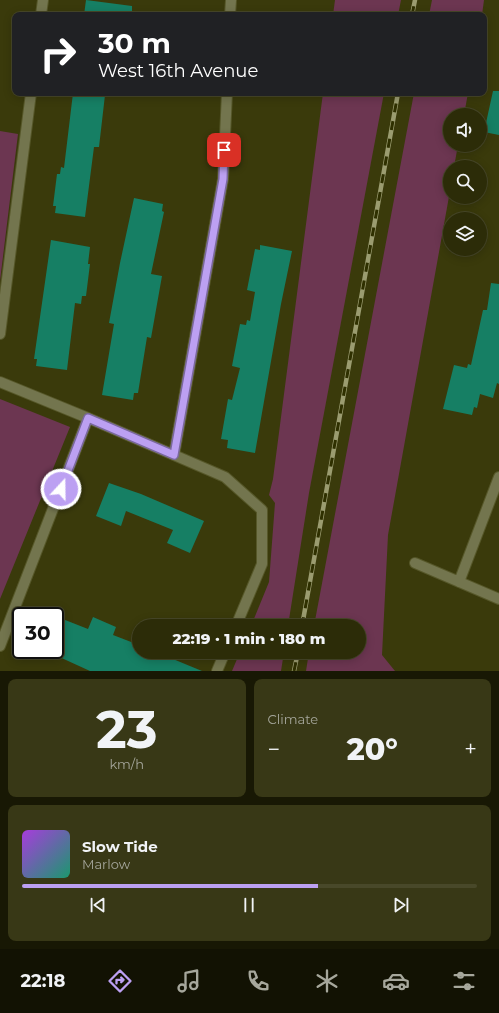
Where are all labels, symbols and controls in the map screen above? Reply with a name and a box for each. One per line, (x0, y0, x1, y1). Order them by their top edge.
text: 30 m (98, 26, 171, 60)
icon: right (32, 28, 84, 80)
text: West 16th Avenue (98, 60, 258, 82)
map controls (443, 108, 487, 256)
button: sound (443, 108, 487, 152)
pin (207, 133, 241, 167)
icon: arrive (213, 139, 235, 161)
button: search (443, 160, 487, 204)
button: layers (443, 212, 487, 256)
position arrow (40, 468, 82, 510)
speed limit sign: 30 (12, 607, 64, 659)
text: 22:19 · 1 min · 180 m (173, 629, 325, 648)
text: 23 (96, 698, 157, 761)
text: Climate (268, 711, 318, 727)
text: 20° (347, 731, 398, 768)
text: − (268, 736, 280, 763)
text: + (464, 736, 477, 763)
text: km/h (109, 756, 144, 772)
text: Slow Tide (82, 837, 158, 856)
text: Marlow (82, 856, 130, 872)
icon: previous (87, 894, 109, 916)
icon: pause (238, 894, 260, 916)
icon: next (390, 894, 412, 916)
icon: directions (106, 967, 134, 995)
icon: music (175, 967, 203, 995)
icon: phone (244, 967, 272, 995)
icon: climate (313, 967, 341, 995)
icon: car (382, 967, 410, 995)
icon: filters (450, 967, 478, 995)
text: 22:18 (20, 970, 65, 992)

